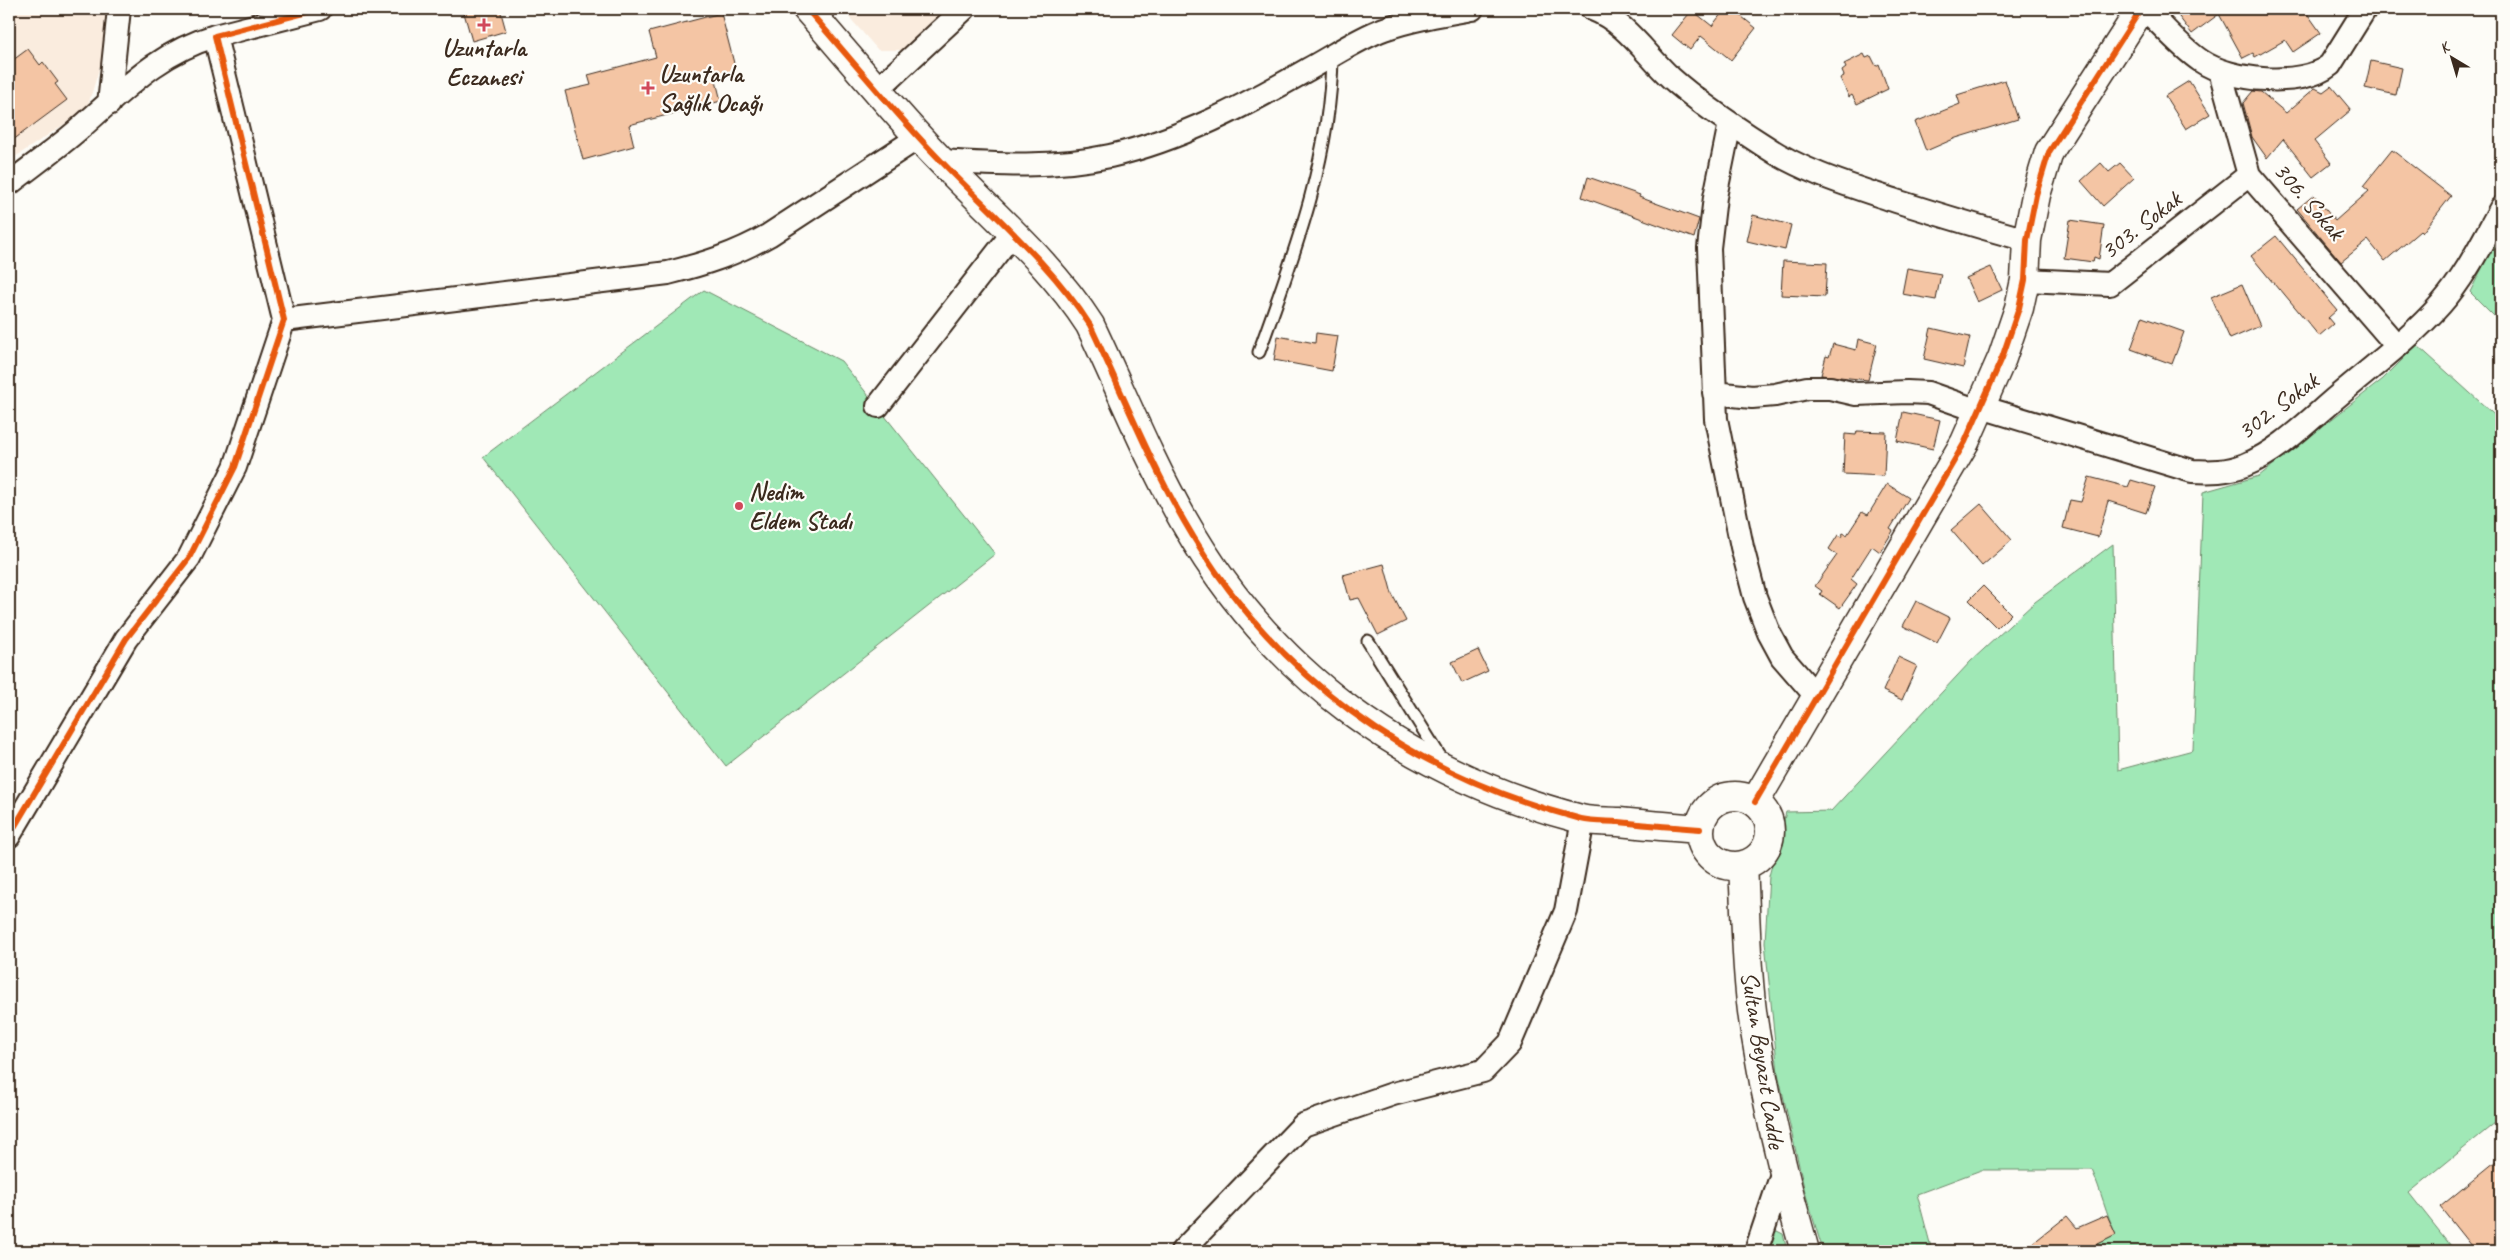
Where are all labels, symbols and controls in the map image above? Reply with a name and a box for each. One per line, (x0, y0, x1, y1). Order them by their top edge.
marker: Uzuntarla Eczanesi (478, 19, 490, 31)
place label: Uzuntarla Eczanesi (442, 32, 528, 93)
north arrow (2428, 32, 2478, 82)
text: K (2436, 37, 2455, 57)
place label: Uzuntarla Sağlık Ocağı (659, 58, 763, 119)
marker: Uzuntarla Sağlık Ocağı (641, 81, 655, 95)
street label: 306. Sokak (2266, 155, 2353, 248)
street label: 303. Sokak (2094, 182, 2189, 266)
street label: 302. Sokak (2231, 364, 2327, 447)
place label: Nedim Eldem Stadı (749, 476, 853, 537)
marker: Nedim Eldem Stadı (733, 500, 745, 512)
street label: Sultan Beyazıt Cadde (1733, 969, 1793, 1153)

